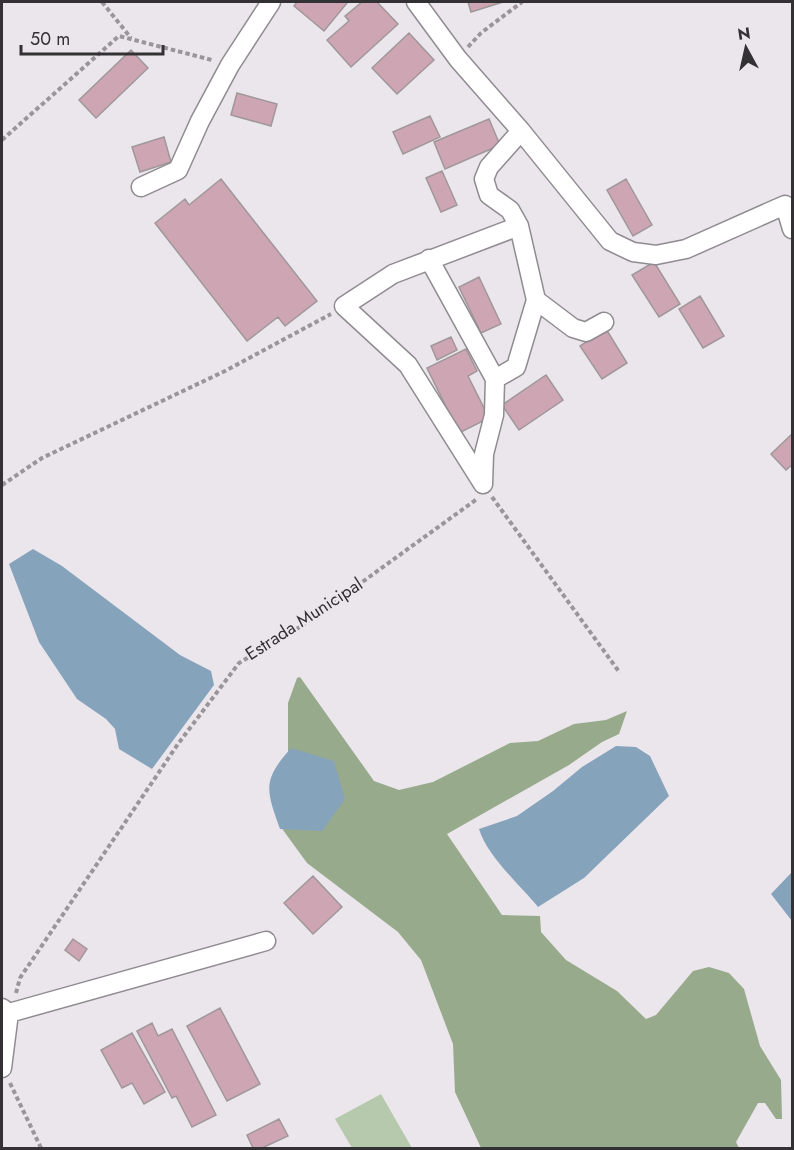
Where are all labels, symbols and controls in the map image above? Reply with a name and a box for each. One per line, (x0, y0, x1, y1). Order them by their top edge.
scale bar (21, 18, 164, 56)
north arrow (716, 18, 776, 78)
text: N (736, 21, 752, 46)
text: 50 m (30, 26, 70, 52)
street label: Estrada Municipal (240, 571, 368, 667)

